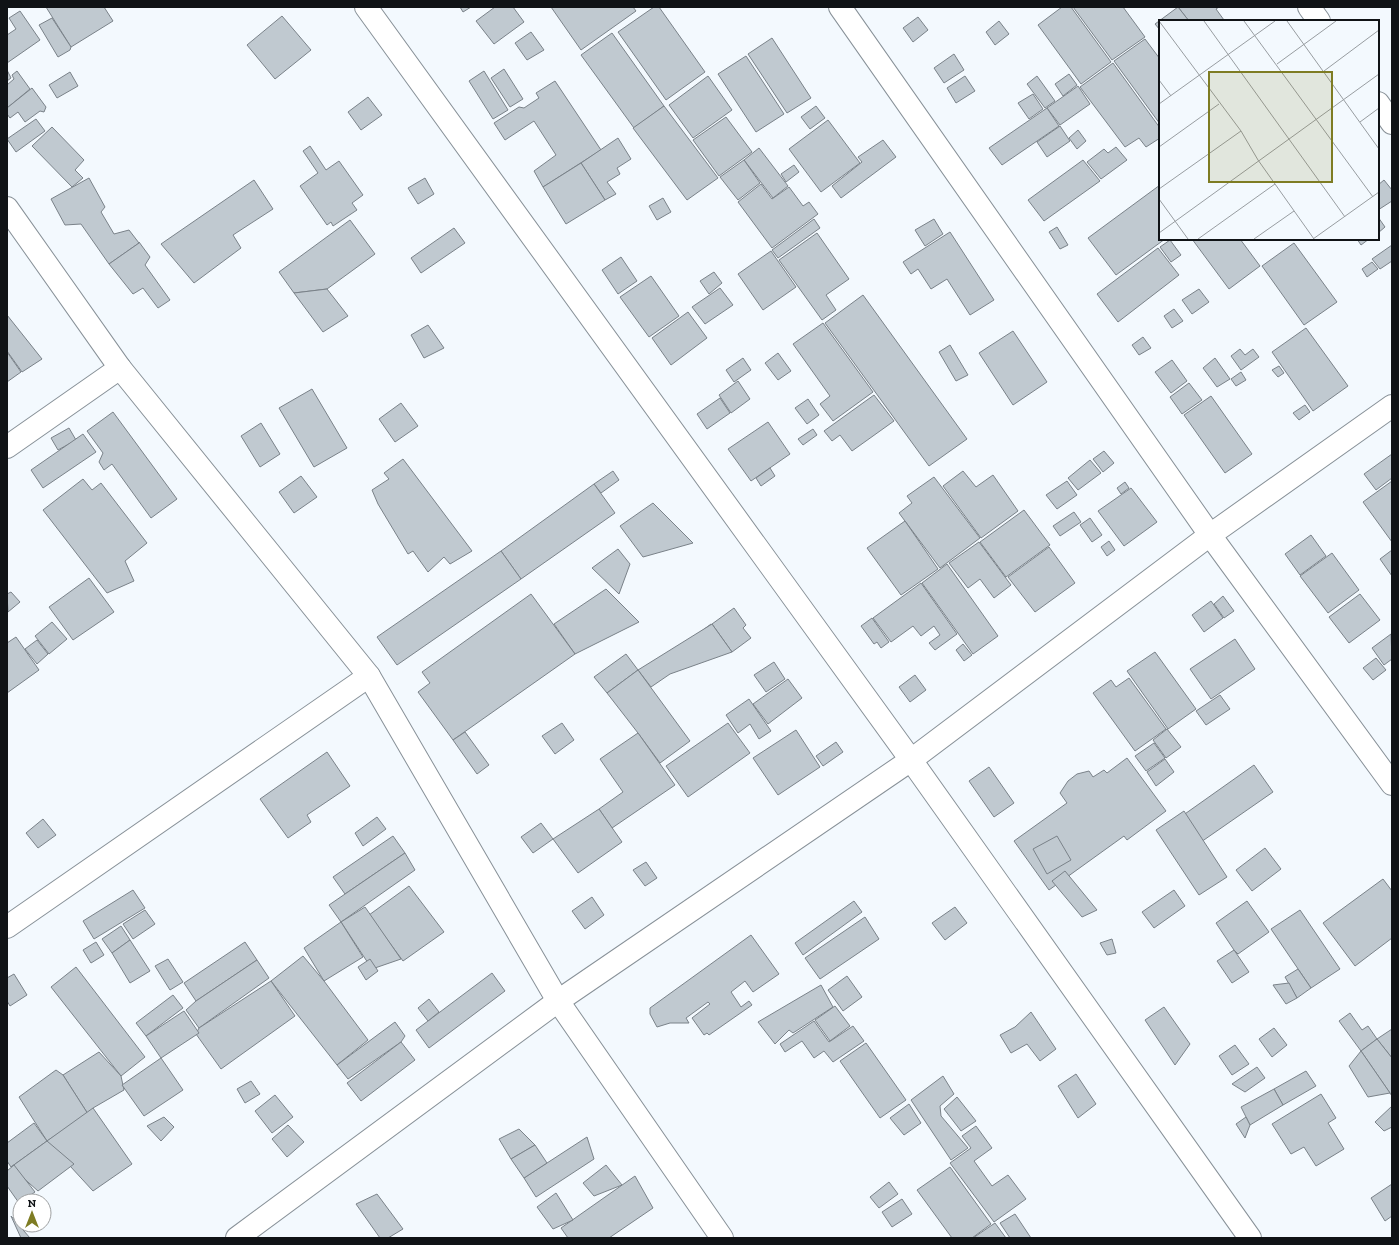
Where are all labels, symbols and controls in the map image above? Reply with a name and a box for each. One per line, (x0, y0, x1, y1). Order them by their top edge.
inset map (1159, 20, 1379, 240)
north arrow (12, 1193, 52, 1233)
text: N (28, 1197, 37, 1210)

